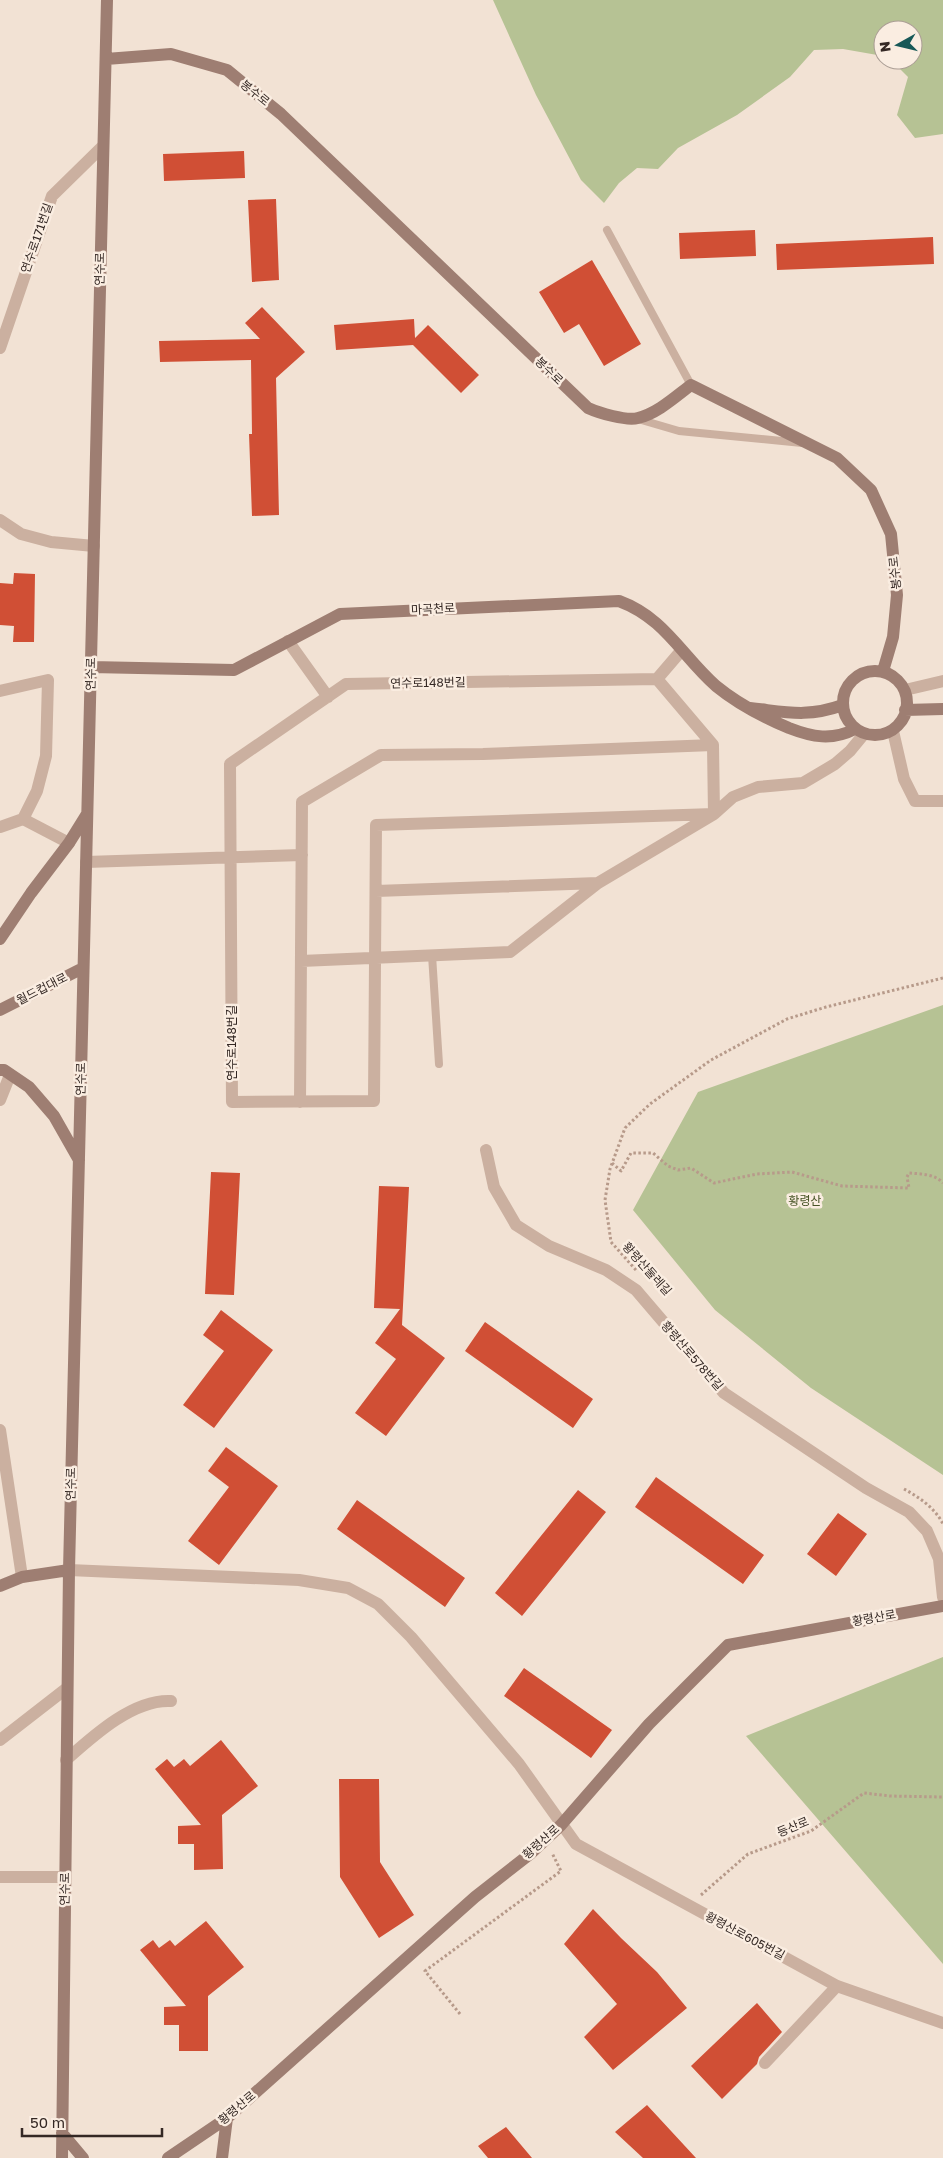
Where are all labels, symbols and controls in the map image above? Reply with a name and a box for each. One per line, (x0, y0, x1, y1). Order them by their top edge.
north arrow (873, 20, 923, 70)
text: N (875, 40, 894, 53)
street label: 봉수로 (238, 76, 273, 109)
street label: 연수로171번길 (18, 201, 56, 275)
street label: 연수로 (92, 252, 107, 286)
street label: 봉수로 (532, 354, 566, 388)
street label: 봉수로 (885, 556, 904, 590)
street label: 마곡천로 (411, 600, 455, 617)
street label: 연수로 (83, 657, 98, 691)
street label: 연수로148번길 (390, 674, 466, 691)
street label: 월드컵대로 (14, 969, 70, 1008)
street label: 연수로148번길 (224, 1005, 239, 1081)
street label: 연수로 (73, 1062, 88, 1096)
park label: 황령산 (788, 1193, 822, 1208)
street label: 황령산둘레길 (620, 1239, 675, 1298)
street label: 황령산로578번길 (658, 1318, 727, 1393)
street label: 연수로 (63, 1467, 78, 1501)
street label: 황령산로 (851, 1606, 897, 1629)
street label: 등산로 (775, 1813, 811, 1840)
street label: 황령산로 (519, 1821, 562, 1862)
street label: 연수로 (57, 1872, 72, 1906)
street label: 황령산로605번길 (703, 1908, 788, 1963)
street label: 황령산로 (215, 2088, 258, 2128)
scale bar (22, 2106, 162, 2138)
text: 50 m (30, 2113, 65, 2131)

